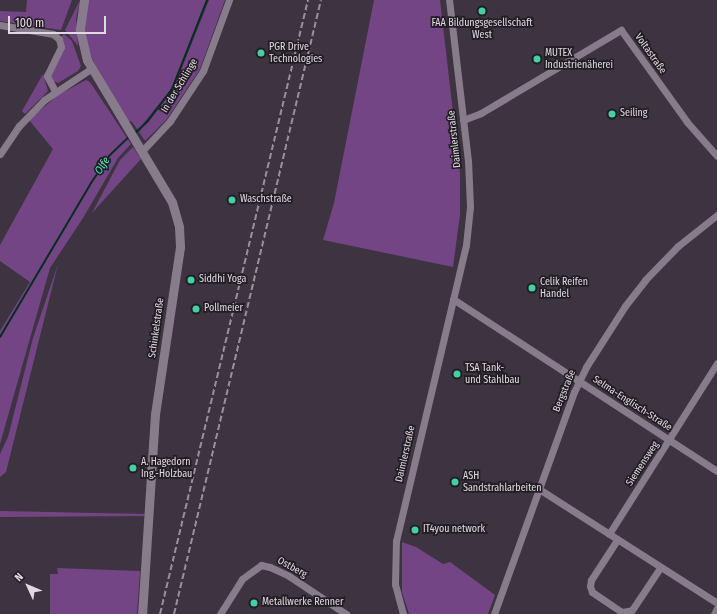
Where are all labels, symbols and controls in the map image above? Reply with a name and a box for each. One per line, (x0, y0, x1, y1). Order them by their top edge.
marker: FAA Bildungsgesellschaft West (477, 6, 487, 16)
scale bar (10, 8, 108, 34)
text: 100 m (15, 16, 44, 30)
place label: FAA Bildungsgesellschaft West (431, 17, 533, 40)
street label: Voltastraße (632, 31, 668, 77)
place label: PGR Drive Technologies (269, 41, 322, 64)
place label: MUTEX Industrienäherei (545, 47, 613, 70)
marker: PGR Drive Technologies (256, 48, 266, 58)
marker: MUTEX Industrienäherei (532, 54, 542, 64)
street label: In der Schlinge (159, 57, 201, 115)
place label: Seiling (620, 108, 648, 120)
marker: Seiling (607, 109, 617, 119)
street label: Daimlerstraße (446, 110, 464, 168)
water label: Olfe (93, 155, 113, 177)
place label: Waschstraße (240, 194, 292, 206)
marker: Waschstraße (227, 195, 237, 205)
place label: Siddhi Yoga (199, 274, 246, 286)
marker: Siddhi Yoga (186, 275, 196, 285)
place label: Celik Reifen Handel (540, 276, 588, 300)
marker: Celik Reifen Handel (527, 283, 537, 293)
street label: Schinkelstraße (147, 297, 167, 359)
place label: Pollmeier (204, 303, 243, 315)
marker: Pollmeier (191, 304, 201, 314)
place label: TSA Tank- und Stahlbau (465, 362, 520, 386)
street label: Bergstraße (551, 368, 579, 414)
marker: TSA Tank- und Stahlbau (452, 369, 462, 379)
street label: Selma-Englisch-Straße (590, 374, 674, 434)
street label: Daimlerstraße (394, 425, 418, 483)
street label: Siemensweg (624, 439, 662, 489)
place label: A. Hagedorn Ing.-Holzbau (141, 456, 192, 480)
marker: A. Hagedorn Ing.-Holzbau (128, 463, 138, 473)
place label: ASH Sandstrahlarbeiten (463, 470, 541, 494)
marker: ASH Sandstrahlarbeiten (450, 477, 460, 487)
place label: IT4you network (423, 524, 485, 536)
marker: IT4you network (410, 525, 420, 535)
street label: Ostberg (275, 555, 309, 581)
north arrow (8, 566, 48, 606)
text: N (12, 570, 26, 584)
place label: Metallwerke Renner (262, 597, 343, 609)
marker: Metallwerke Renner (249, 598, 259, 608)

